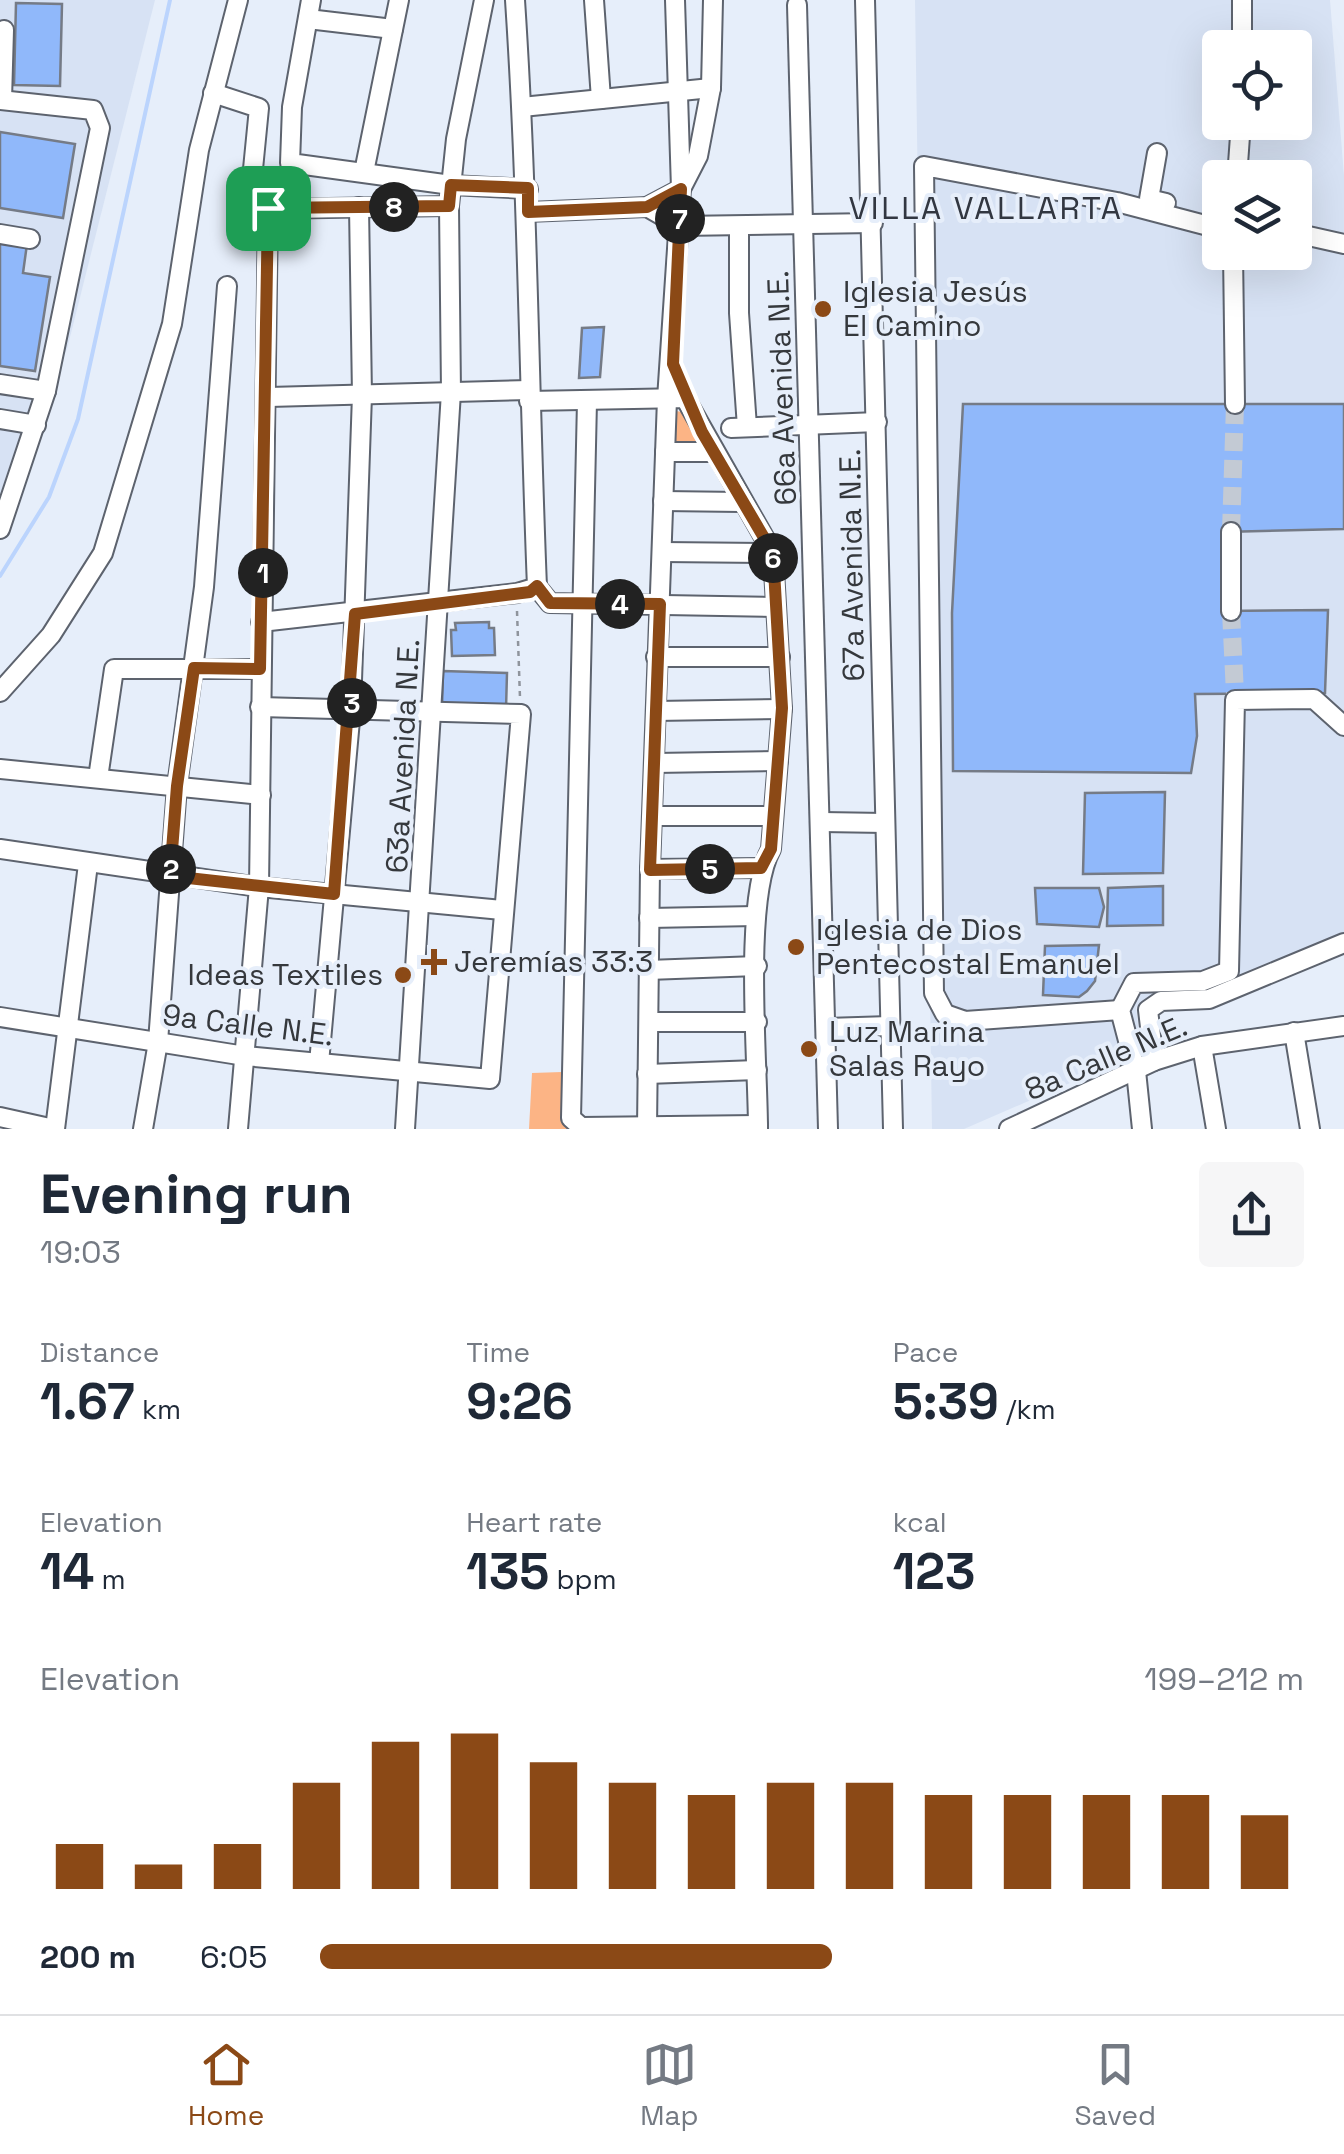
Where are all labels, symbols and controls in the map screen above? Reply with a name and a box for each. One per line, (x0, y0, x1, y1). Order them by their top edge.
map controls (1202, 30, 1312, 270)
button: locate (1202, 30, 1312, 140)
button: layers (1202, 160, 1312, 270)
pin (226, 166, 311, 251)
icon: arrive (241, 181, 296, 236)
pin: 8 (369, 182, 419, 232)
district label: VILLA VALLARTA (849, 188, 1123, 228)
text: 8 (386, 189, 402, 225)
pin: 7 (655, 194, 705, 244)
text: 7 (672, 201, 688, 237)
street label: 66a Avenida N.E. (758, 270, 805, 506)
place label: Iglesia Jesús El Camino (843, 272, 1028, 345)
marker: Iglesia Jesús El Camino (812, 298, 834, 320)
street label: 67a Avenida N.E. (830, 448, 873, 682)
pin: 6 (748, 533, 798, 583)
text: 6 (764, 540, 782, 576)
pin: 1 (238, 548, 288, 598)
text: 1 (257, 555, 269, 591)
pin: 4 (595, 579, 645, 629)
text: 4 (611, 586, 629, 622)
street label: 63a Avenida N.E. (377, 638, 428, 874)
pin: 3 (327, 678, 377, 728)
text: 3 (343, 685, 361, 721)
pin: 2 (146, 844, 196, 894)
pin: 5 (685, 844, 735, 894)
text: 2 (163, 851, 179, 887)
text: 5 (702, 851, 718, 887)
place label: Iglesia de Dios Pentecostal Emanuel (816, 910, 1120, 983)
marker: Iglesia de Dios Pentecostal Emanuel (785, 936, 807, 958)
place label: Jeremías 33:3 (454, 942, 653, 981)
marker: Jeremías 33:3 (423, 951, 445, 973)
place label: Ideas Textiles (187, 955, 383, 994)
marker: Ideas Textiles (392, 964, 414, 986)
street label: 9a Calle N.E. (160, 995, 336, 1054)
street label: 8a Calle N.E. (1019, 1006, 1193, 1109)
place label: Luz Marina Salas Rayo (829, 1012, 985, 1085)
marker: Luz Marina Salas Rayo (798, 1038, 820, 1060)
text: Evening run (40, 1159, 353, 1229)
button: share (1199, 1162, 1304, 1267)
text: 19:03 (40, 1232, 121, 1272)
text: Distance (40, 1334, 159, 1370)
text: Time (466, 1334, 530, 1370)
text: Pace (893, 1334, 958, 1370)
text: 1.67 (40, 1370, 135, 1434)
text: 9:26 (466, 1370, 573, 1434)
text: 5:39 (893, 1370, 999, 1434)
text: km (135, 1391, 181, 1427)
text: /km (999, 1391, 1056, 1427)
text: Elevation (40, 1504, 163, 1540)
text: Heart rate (466, 1504, 602, 1540)
text: kcal (893, 1504, 947, 1540)
text: 14 (40, 1540, 94, 1604)
text: 135 (466, 1540, 549, 1604)
text: 123 (893, 1540, 975, 1604)
text: m (94, 1561, 126, 1597)
text: bpm (549, 1561, 617, 1597)
text: Elevation (40, 1659, 180, 1699)
text: 199–212 m (1144, 1659, 1304, 1699)
text: 200 m (40, 1937, 136, 1977)
text: 6:05 (200, 1937, 267, 1977)
tab: Home (188, 2037, 264, 2133)
tab: Map (640, 2037, 699, 2133)
tab: Saved (1074, 2037, 1156, 2133)

